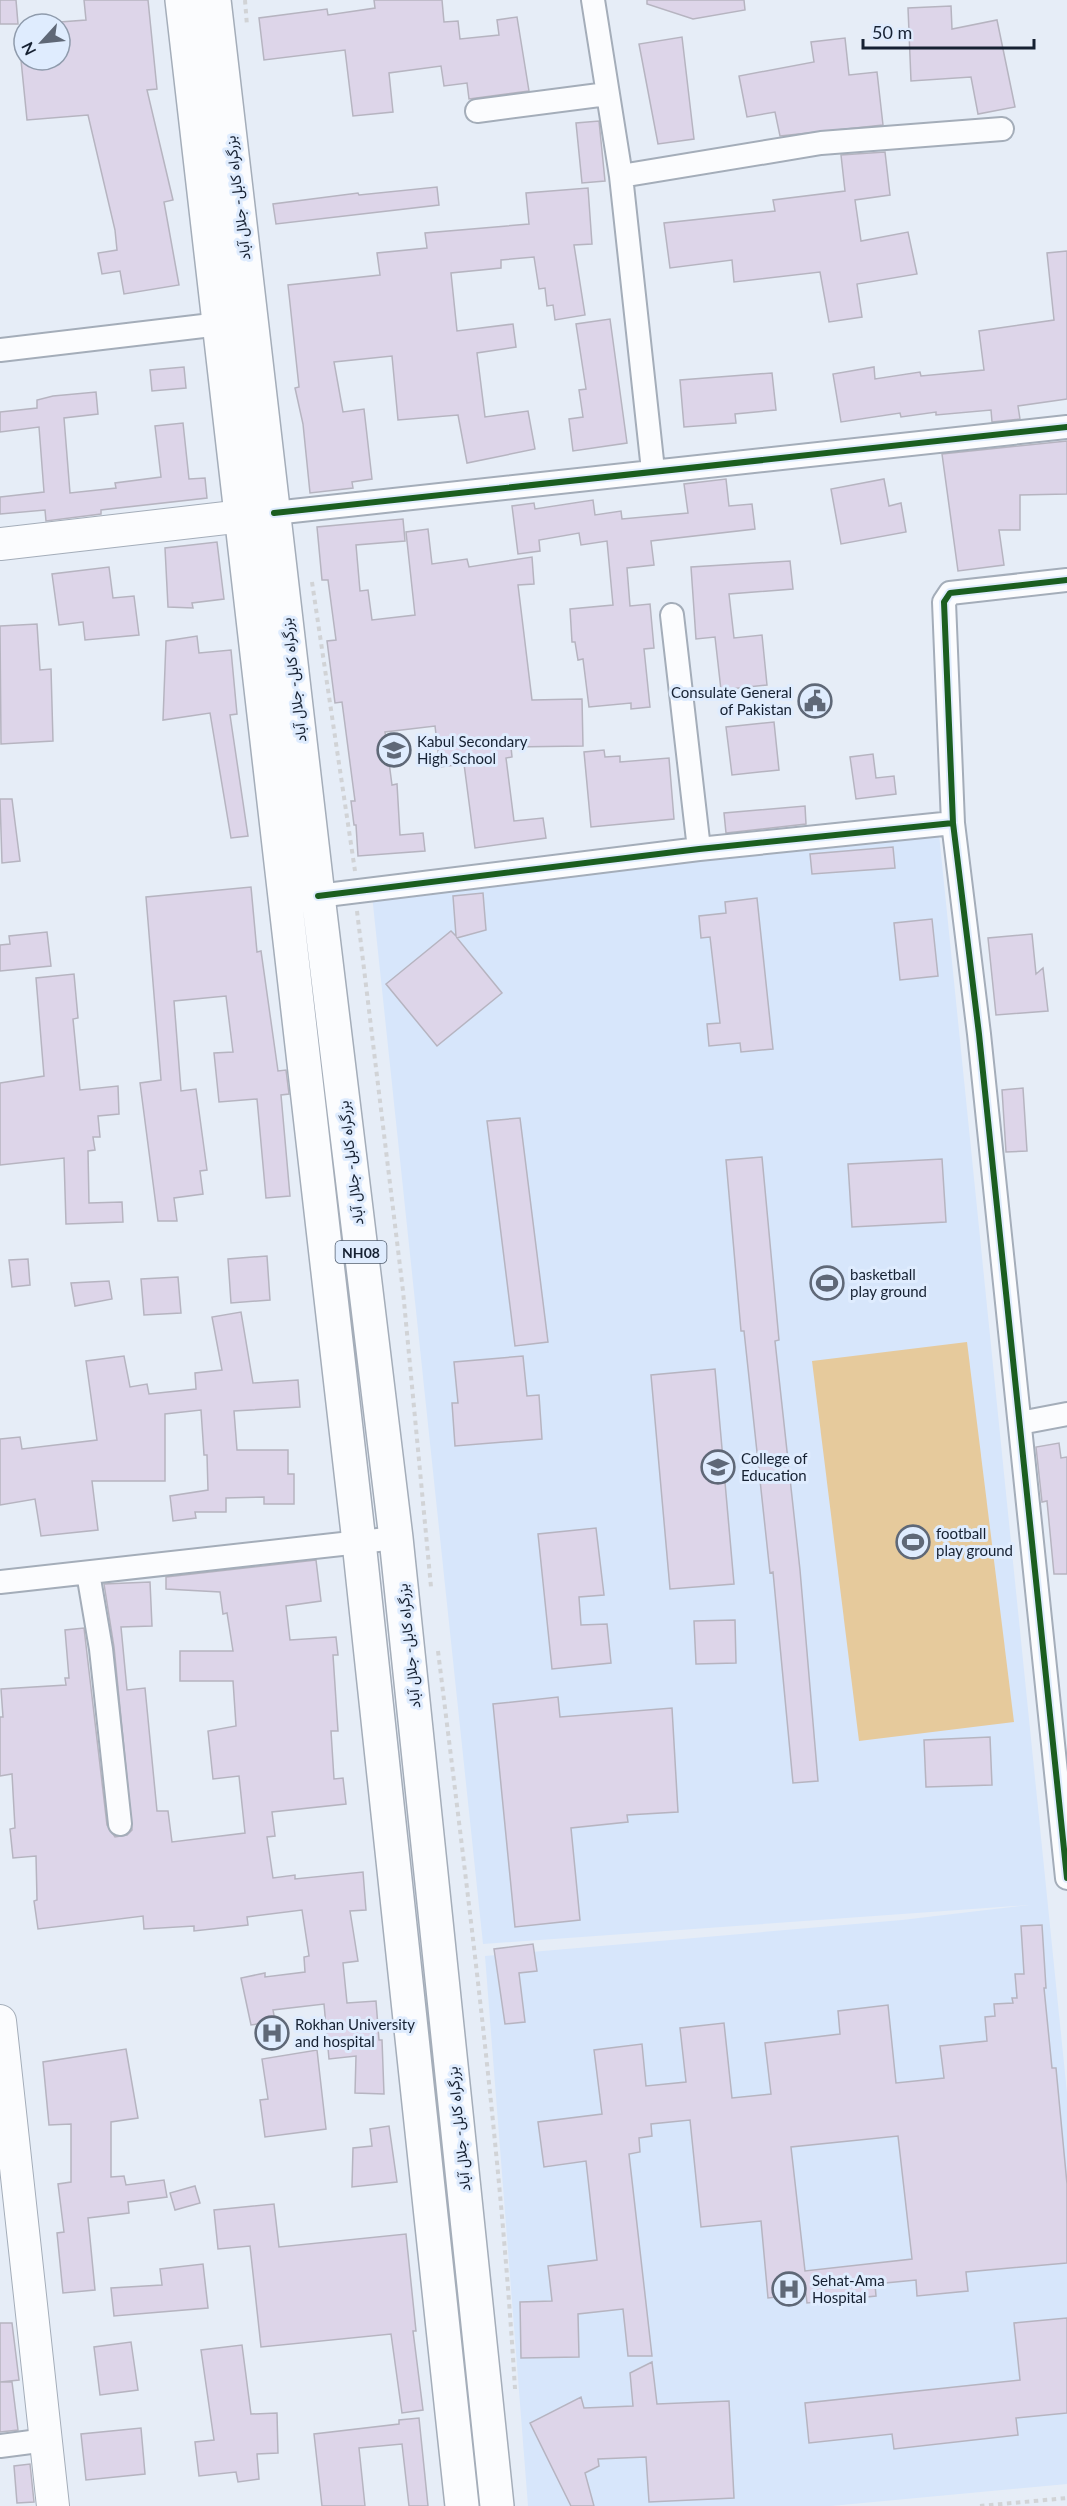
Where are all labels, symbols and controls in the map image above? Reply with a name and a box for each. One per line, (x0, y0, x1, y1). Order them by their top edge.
north arrow (12, 12, 72, 72)
scale bar (863, 12, 1034, 50)
text: 50 m (872, 21, 912, 43)
text: N (17, 39, 39, 59)
street label: بزرگراه کابل- جلال آباد (220, 135, 255, 261)
street label: بزرگراه کابل- جلال آباد (276, 617, 311, 743)
place label: Consulate General of Pakistan (671, 683, 792, 718)
public building icon: Consulate General of Pakistan (797, 683, 833, 719)
school or university icon: Kabul Secondary High School (376, 732, 412, 768)
place label: Kabul Secondary High School (417, 732, 528, 767)
street label: بزرگراه کابل- جلال آباد (333, 1100, 368, 1226)
road number: NH08 (336, 1241, 386, 1263)
sports icon: basketball play ground (809, 1265, 845, 1301)
place label: basketball play ground (850, 1265, 927, 1300)
school or university icon: College of Education (700, 1449, 736, 1485)
place label: College of Education (741, 1449, 808, 1484)
sports icon: football play ground (895, 1524, 931, 1560)
place label: football play ground (936, 1524, 1013, 1559)
street label: بزرگراه کابل- جلال آباد (392, 1583, 425, 1709)
hospital icon: Rokhan University and hospital (254, 2015, 290, 2051)
place label: Rokhan University and hospital (295, 2015, 415, 2050)
street label: بزرگراه کابل- جلال آباد (442, 2066, 475, 2192)
hospital icon: Sehat-Ama Hospital (771, 2271, 807, 2307)
place label: Sehat-Ama Hospital (812, 2271, 885, 2306)

